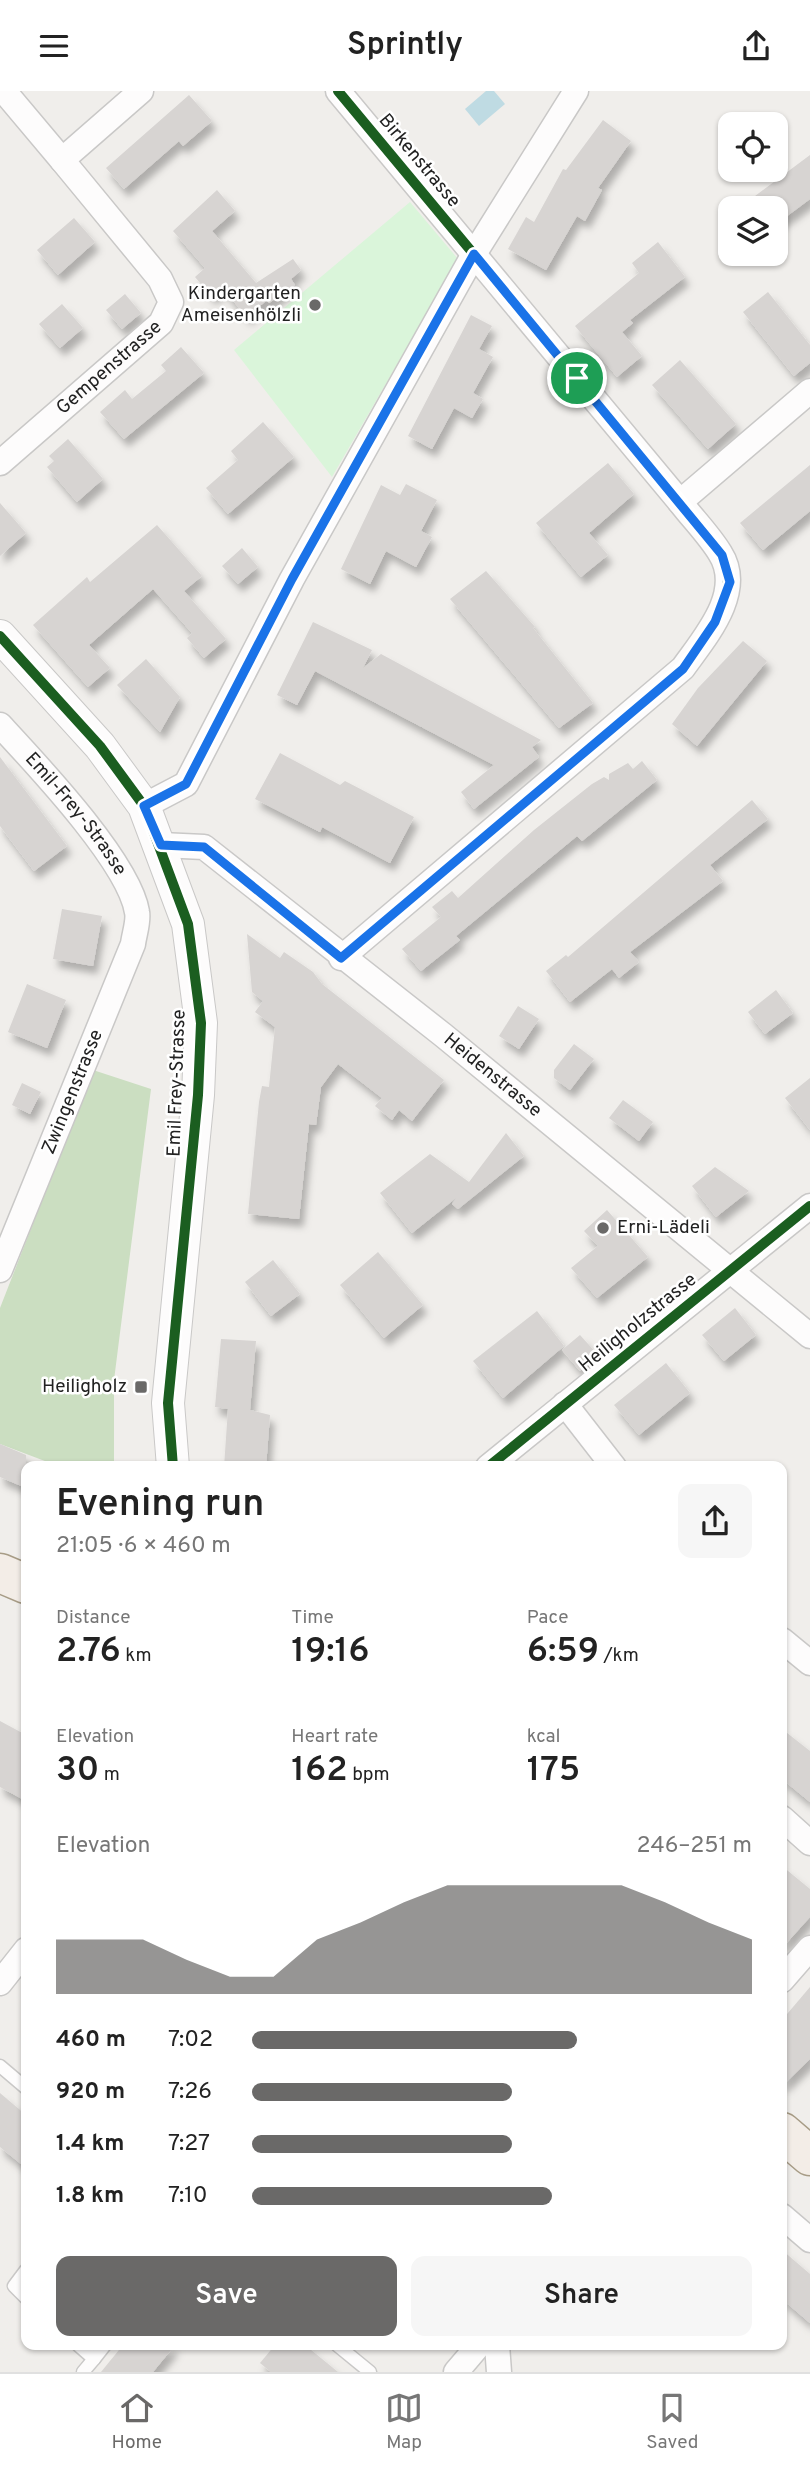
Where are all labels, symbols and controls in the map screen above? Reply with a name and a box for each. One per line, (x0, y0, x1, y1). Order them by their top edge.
text: Sprintly (347, 26, 463, 66)
icon: menu (35, 27, 73, 65)
icon: share (737, 27, 775, 65)
street label: Birkenstrasse (373, 109, 465, 213)
map controls (718, 112, 788, 266)
button: locate (718, 112, 788, 182)
button: layers (718, 196, 788, 266)
place label: Kindergarten Ameisenhölzli (181, 282, 301, 328)
marker: Kindergarten Ameisenhölzli (307, 297, 323, 313)
street label: Gempenstrasse (52, 315, 167, 420)
pin (547, 348, 607, 408)
icon: arrive (558, 359, 596, 397)
street label: Emil-Frey-Strasse (19, 748, 132, 880)
street label: Emil Frey-Strasse (162, 1009, 192, 1157)
street label: Zwingenstrasse (37, 1026, 109, 1158)
street label: Heidenstrasse (438, 1028, 547, 1123)
place label: Erni-Lädeli (617, 1216, 710, 1240)
marker: Erni-Lädeli (595, 1220, 611, 1236)
street label: Heiligholzstrasse (574, 1268, 702, 1378)
place label: Heiligholz (42, 1375, 127, 1399)
marker: Heiligholz (133, 1379, 149, 1395)
text: Evening run (56, 1481, 264, 1530)
button: share (678, 1484, 752, 1558)
text: 21:05 · 6 × 460 m (56, 1532, 231, 1561)
text: Distance (56, 1606, 131, 1630)
text: Time (291, 1606, 334, 1630)
text: Pace (527, 1606, 568, 1630)
text: 2.76 (56, 1630, 121, 1674)
text: 19:16 (291, 1630, 370, 1674)
text: 6:59 (527, 1630, 599, 1674)
text: km (121, 1644, 152, 1668)
text: /km (599, 1644, 639, 1668)
text: Elevation (56, 1725, 134, 1749)
text: Heart rate (291, 1725, 378, 1749)
text: kcal (527, 1725, 560, 1749)
text: 30 (56, 1749, 99, 1793)
text: 162 (291, 1749, 348, 1793)
text: 175 (527, 1749, 580, 1793)
text: m (99, 1763, 120, 1787)
text: bpm (348, 1763, 390, 1787)
text: Elevation (56, 1832, 151, 1861)
text: 246–251 m (637, 1832, 752, 1861)
text: 460 m (56, 2026, 126, 2055)
text: 7:02 (168, 2026, 213, 2055)
text: 920 m (56, 2078, 125, 2107)
text: 7:26 (168, 2078, 212, 2107)
text: 1.4 km (56, 2130, 124, 2159)
text: 7:27 (168, 2130, 210, 2159)
text: 1.8 km (56, 2182, 124, 2211)
text: 7:10 (168, 2182, 208, 2211)
button: Save (56, 2256, 397, 2336)
button: Share (411, 2256, 752, 2336)
tab: Home (112, 2389, 162, 2455)
tab: Map (385, 2389, 423, 2455)
tab: Saved (646, 2389, 698, 2455)

